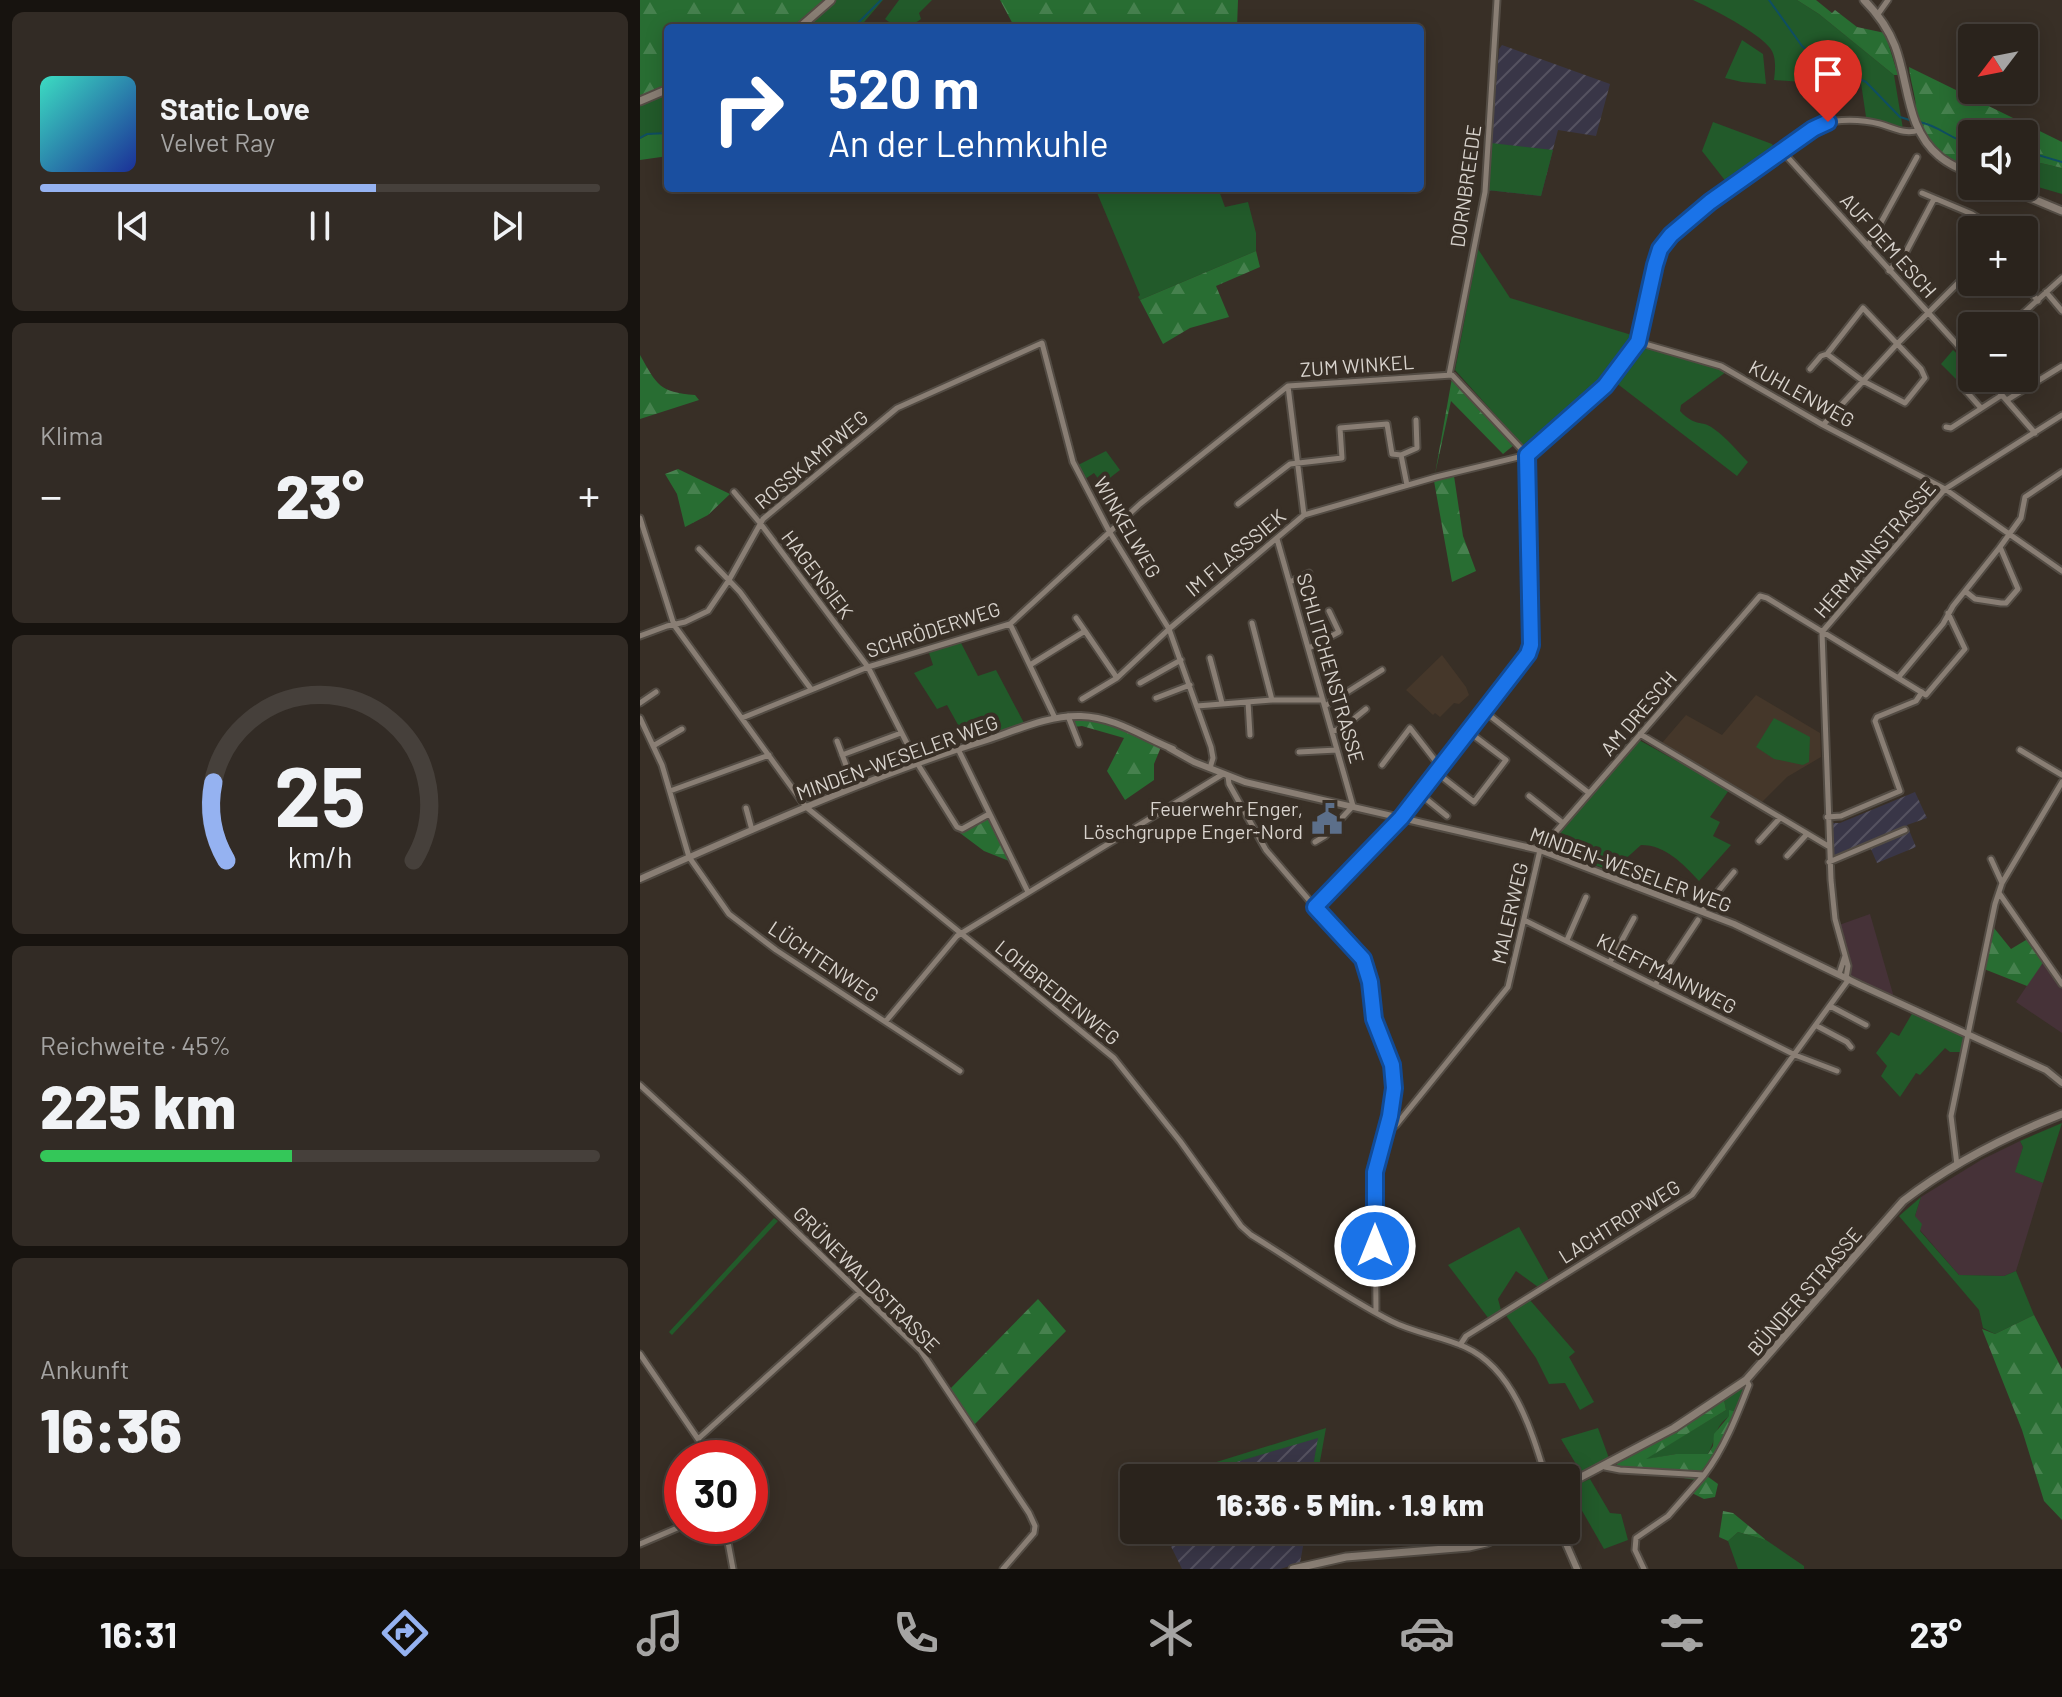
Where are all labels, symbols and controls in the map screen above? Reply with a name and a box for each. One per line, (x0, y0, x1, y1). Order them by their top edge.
north arrow (1958, 24, 2038, 104)
map controls (1958, 24, 2038, 392)
pin (1794, 40, 1862, 122)
icon: arrive (1806, 52, 1850, 96)
text: 520 m (828, 53, 979, 120)
icon: right (696, 56, 800, 160)
text: Static Love (160, 90, 310, 126)
button: sound (1958, 120, 2038, 200)
text: An der Lehmkuhle (828, 121, 1109, 164)
street label: DORNBREEDE (1445, 123, 1485, 249)
text: Velvet Ray (160, 126, 275, 157)
street label: AUF DEM ESCH (1836, 188, 1942, 302)
icon: previous (111, 204, 155, 248)
icon: pause (298, 204, 342, 248)
icon: next (485, 204, 529, 248)
button: + (1958, 216, 2038, 296)
button: − (1958, 312, 2038, 392)
street label: ZUM WINKEL (1299, 349, 1415, 381)
street label: KUHLENWEG (1745, 354, 1859, 432)
street label: ROSSKAMPWEG (749, 405, 873, 513)
text: Klima (40, 419, 103, 450)
text: 23° (276, 459, 364, 531)
text: − (40, 468, 62, 521)
text: + (578, 468, 600, 521)
street label: WINKELWEG (1089, 472, 1167, 582)
street label: HERMANNSTRASSE (1808, 476, 1940, 622)
street label: IM FLASSSIEK (1180, 503, 1290, 601)
street label: HAGENSIEK (777, 525, 859, 623)
street label: SCHLITCHENSTRASSE (1292, 570, 1370, 766)
street label: SCHRÖDERWEG (863, 596, 1003, 662)
street label: AM DRESCH (1595, 666, 1681, 760)
street label: MINDEN-WESELER WEG (793, 709, 1001, 805)
text: 25 (274, 743, 366, 843)
place label: Feuerwehr Enger, Löschgruppe Enger-Nord (1083, 796, 1303, 843)
public building icon: Feuerwehr Enger, Löschgruppe Enger-Nord (1310, 802, 1344, 836)
street label: MINDEN-WESELER WEG (1527, 821, 1735, 917)
text: km/h (288, 839, 352, 874)
street label: MALERWEG (1486, 860, 1532, 966)
street label: LÜCHTENWEG (764, 915, 884, 1007)
street label: KLEFFMANNWEG (1593, 928, 1741, 1018)
street label: LOHBREDENWEG (991, 934, 1125, 1050)
text: Reichweite · 45% (40, 1029, 231, 1060)
text: 225 km (40, 1069, 236, 1141)
street label: LACHTROPWEG (1554, 1174, 1684, 1268)
street label: GRÜNEWALDSTRASSE (789, 1201, 945, 1357)
position arrow (1333, 1204, 1417, 1288)
street label: BÜNDER STRASSE (1742, 1222, 1866, 1360)
text: Ankunft (40, 1353, 129, 1384)
text: 16:36 (40, 1393, 182, 1465)
speed limit sign: 30 (664, 1440, 768, 1544)
text: 16:36 · 5 Min. · 1.9 km (1216, 1486, 1484, 1522)
icon: directions (377, 1605, 433, 1661)
icon: music (632, 1605, 688, 1661)
icon: phone (888, 1605, 944, 1661)
icon: climate (1143, 1605, 1199, 1661)
icon: car (1399, 1605, 1455, 1661)
icon: filters (1654, 1605, 1710, 1661)
text: 16:31 (100, 1612, 177, 1655)
text: 23° (1910, 1612, 1962, 1655)

